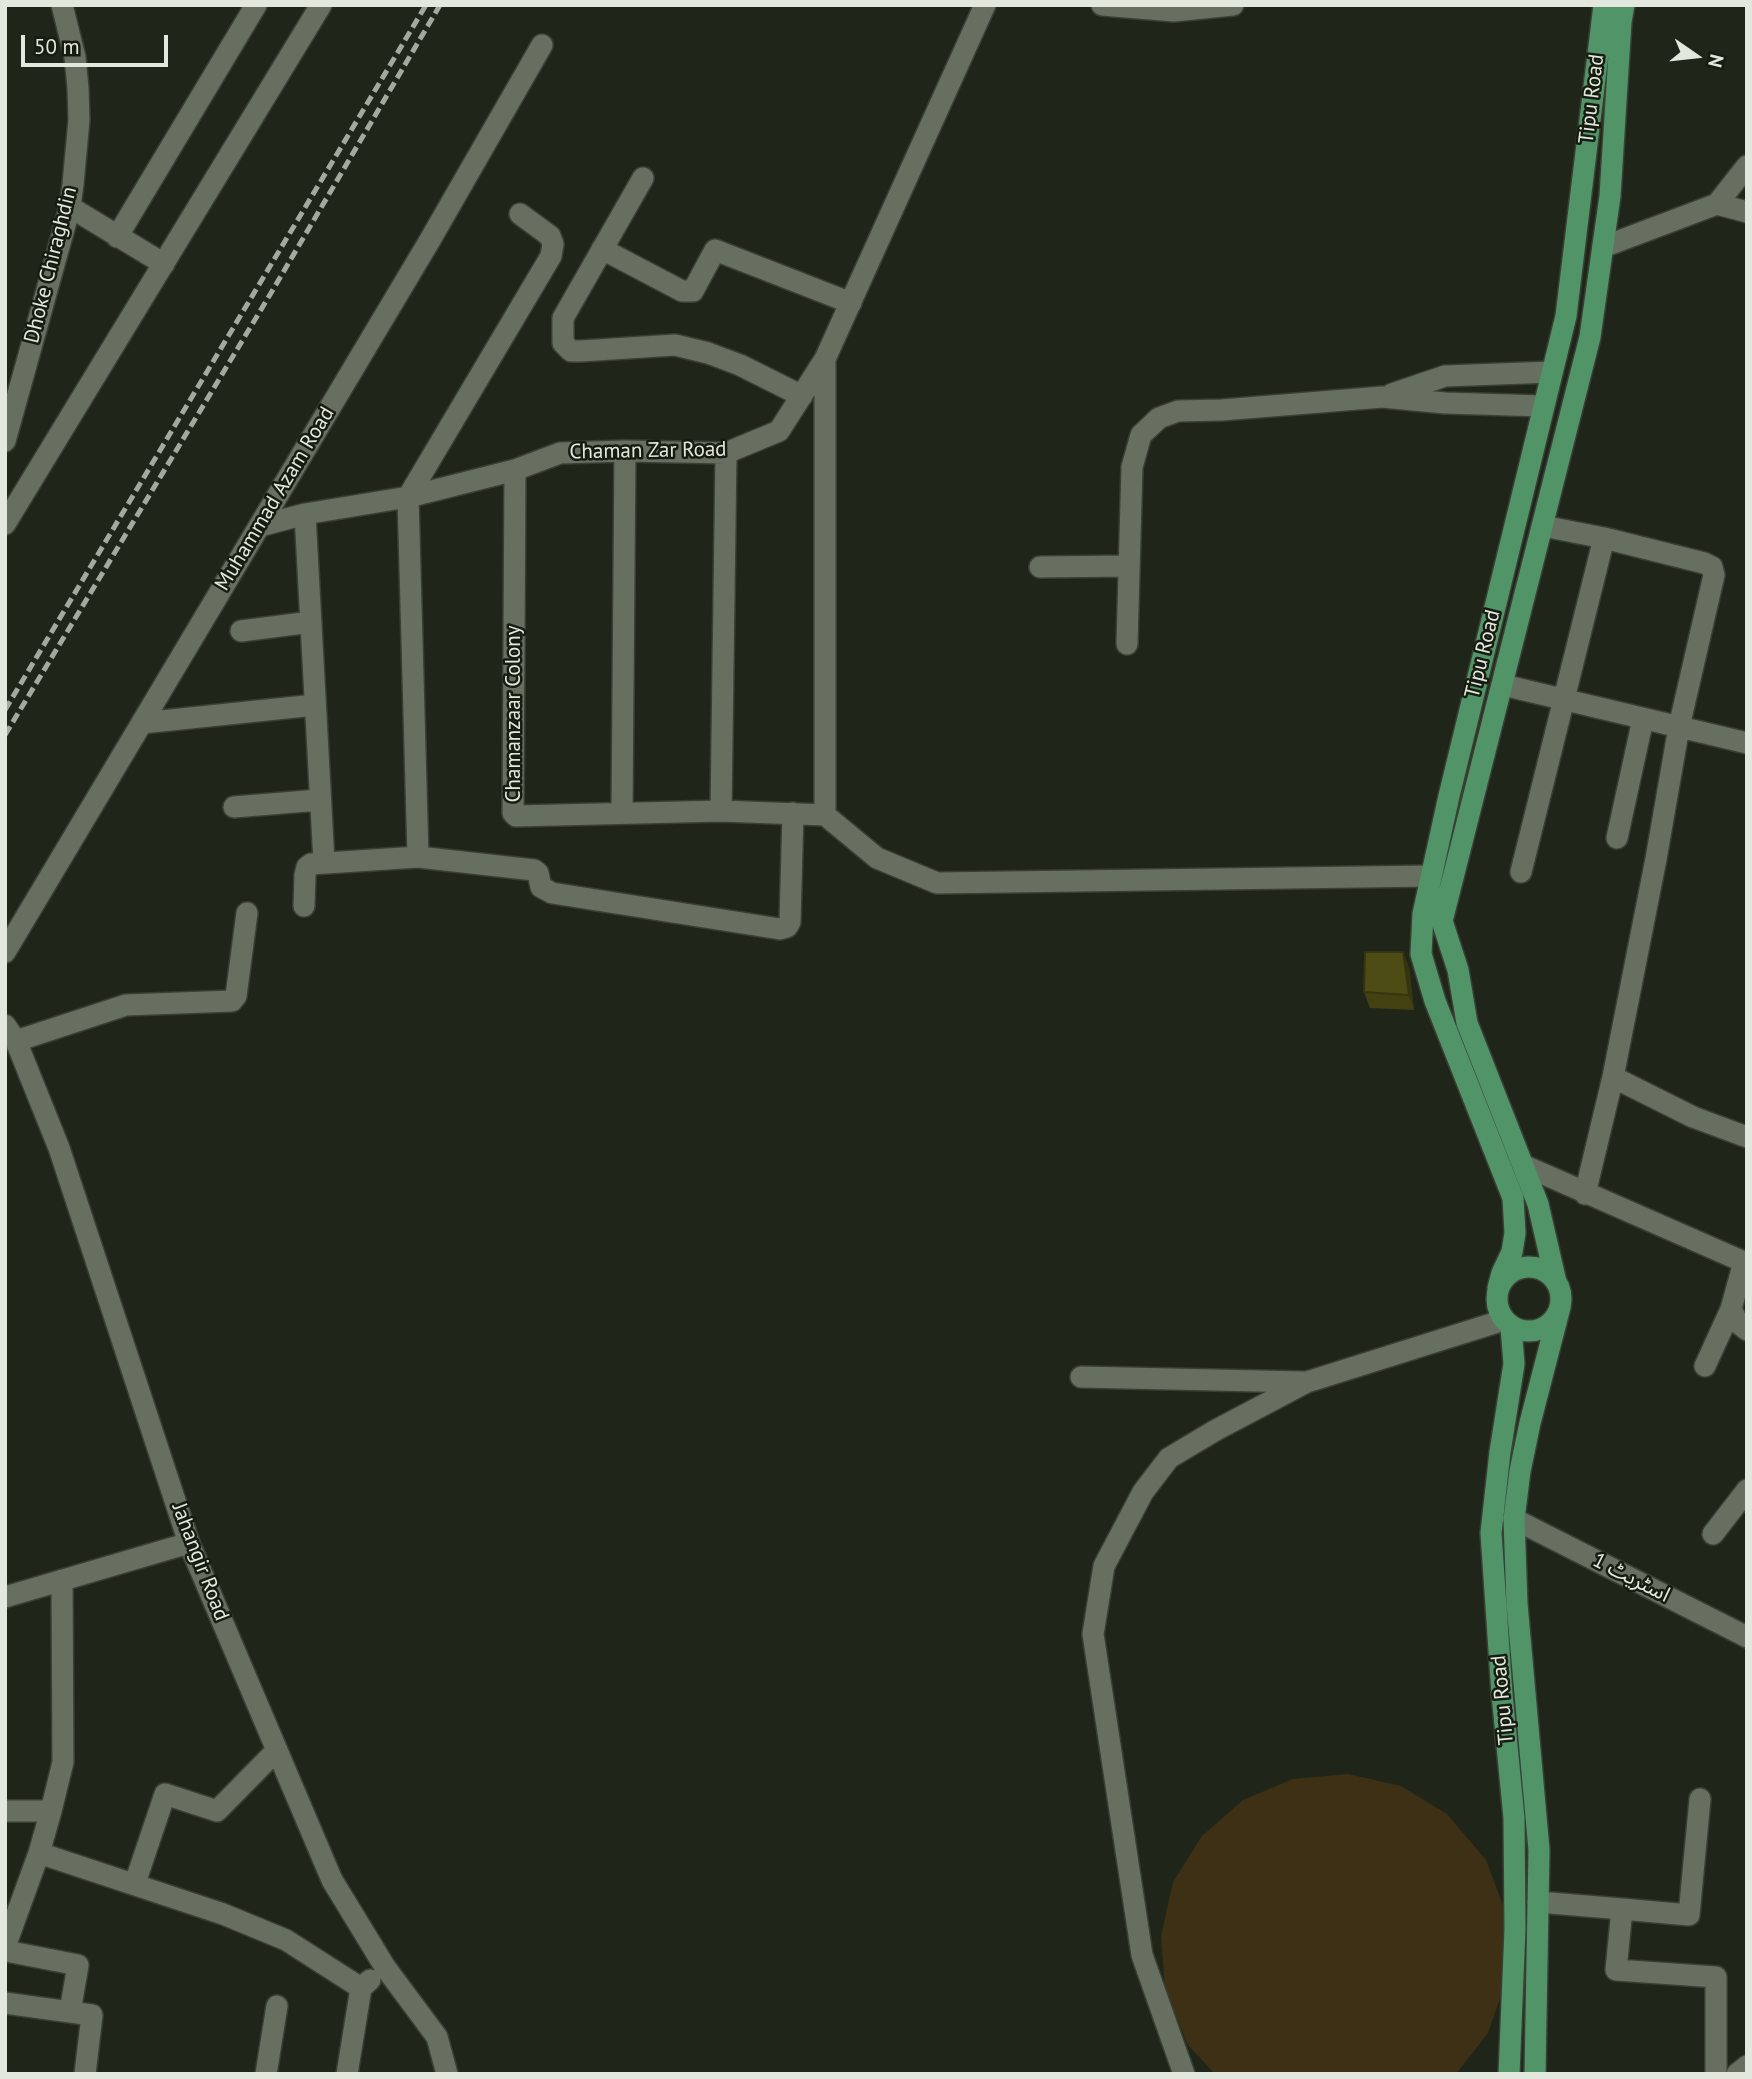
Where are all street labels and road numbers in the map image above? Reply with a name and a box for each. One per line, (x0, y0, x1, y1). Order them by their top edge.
street label: Tipu Road (1574, 53, 1610, 145)
street label: Dhoke Chiraghdin (19, 184, 83, 346)
street label: Muhammad Azam Road (210, 403, 340, 595)
street label: Chaman Zar Road (569, 437, 727, 465)
street label: Tipu Road (1460, 607, 1506, 701)
street label: Chamanzaar Colony (501, 626, 527, 802)
street label: Jahangir Road (166, 1500, 234, 1624)
street label: اسٹریٹ 1 (1588, 1548, 1674, 1608)
street label: Tipu Road (1487, 1654, 1519, 1746)

